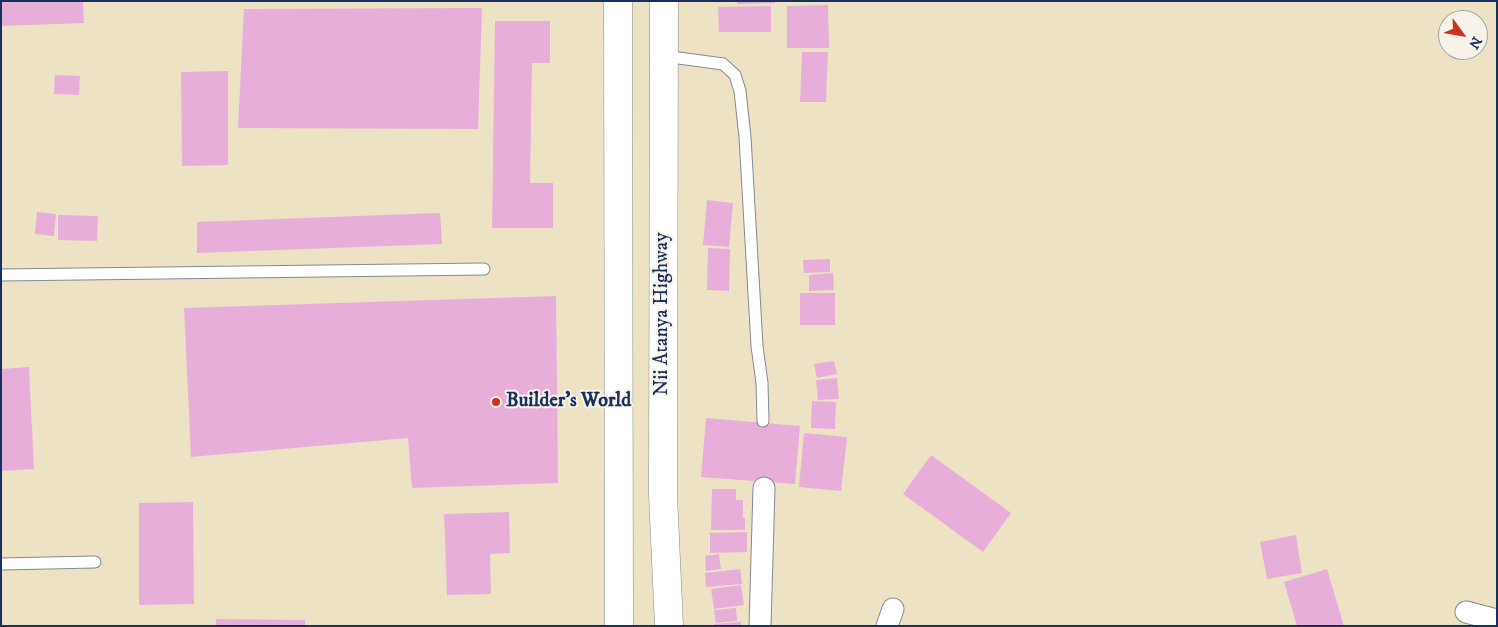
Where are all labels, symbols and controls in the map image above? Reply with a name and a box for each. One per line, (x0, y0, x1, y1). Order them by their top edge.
north arrow (1438, 10, 1488, 60)
text: N (1464, 33, 1486, 52)
street label: Nii Atanya Highway (651, 232, 675, 396)
place label: Builder's World (506, 390, 631, 414)
marker: Builder's World (490, 396, 502, 408)

